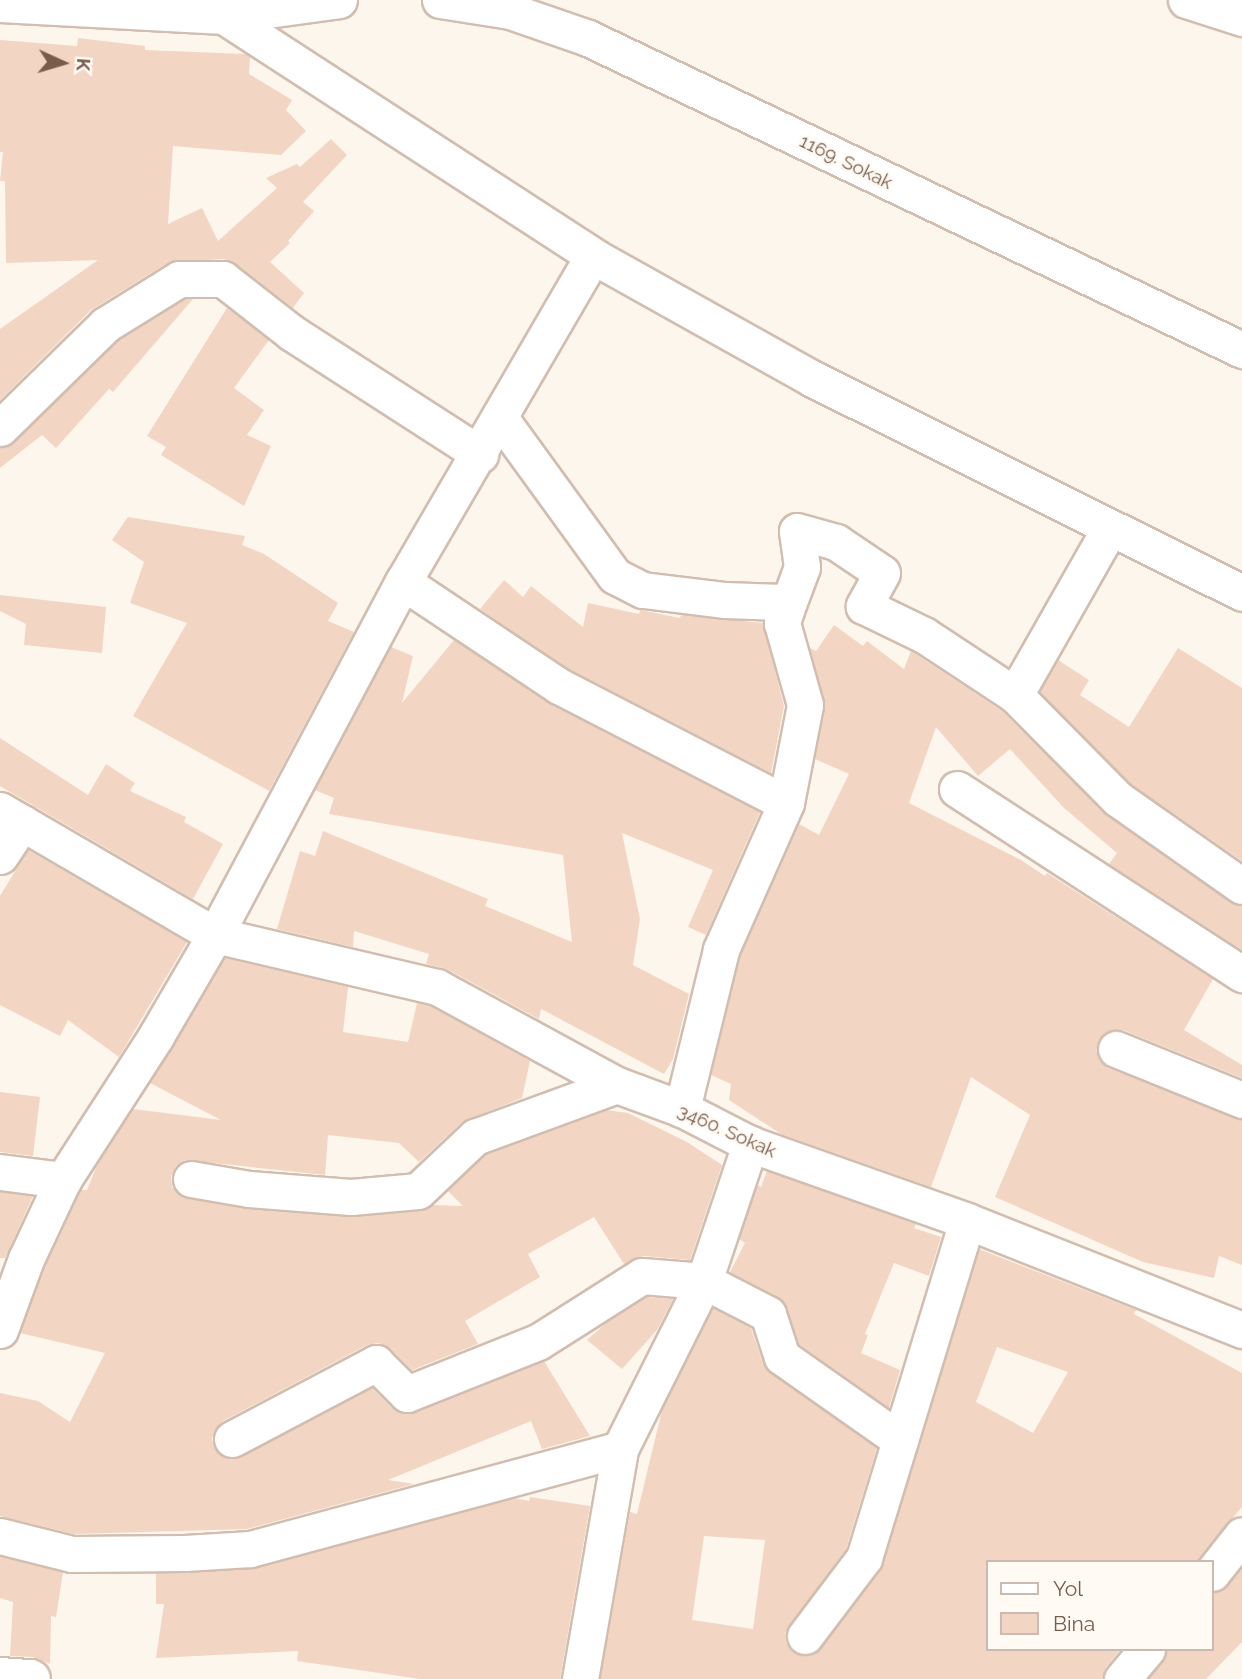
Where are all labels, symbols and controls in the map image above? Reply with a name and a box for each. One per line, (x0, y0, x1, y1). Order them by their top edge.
north arrow (28, 28, 98, 98)
text: K (73, 57, 95, 72)
street label: 1169. Sokak (796, 130, 896, 194)
street label: 3460. Sokak (674, 1099, 780, 1163)
legend (986, 1560, 1214, 1651)
text: Yol (1053, 1576, 1083, 1601)
text: Bina (1053, 1611, 1095, 1636)

